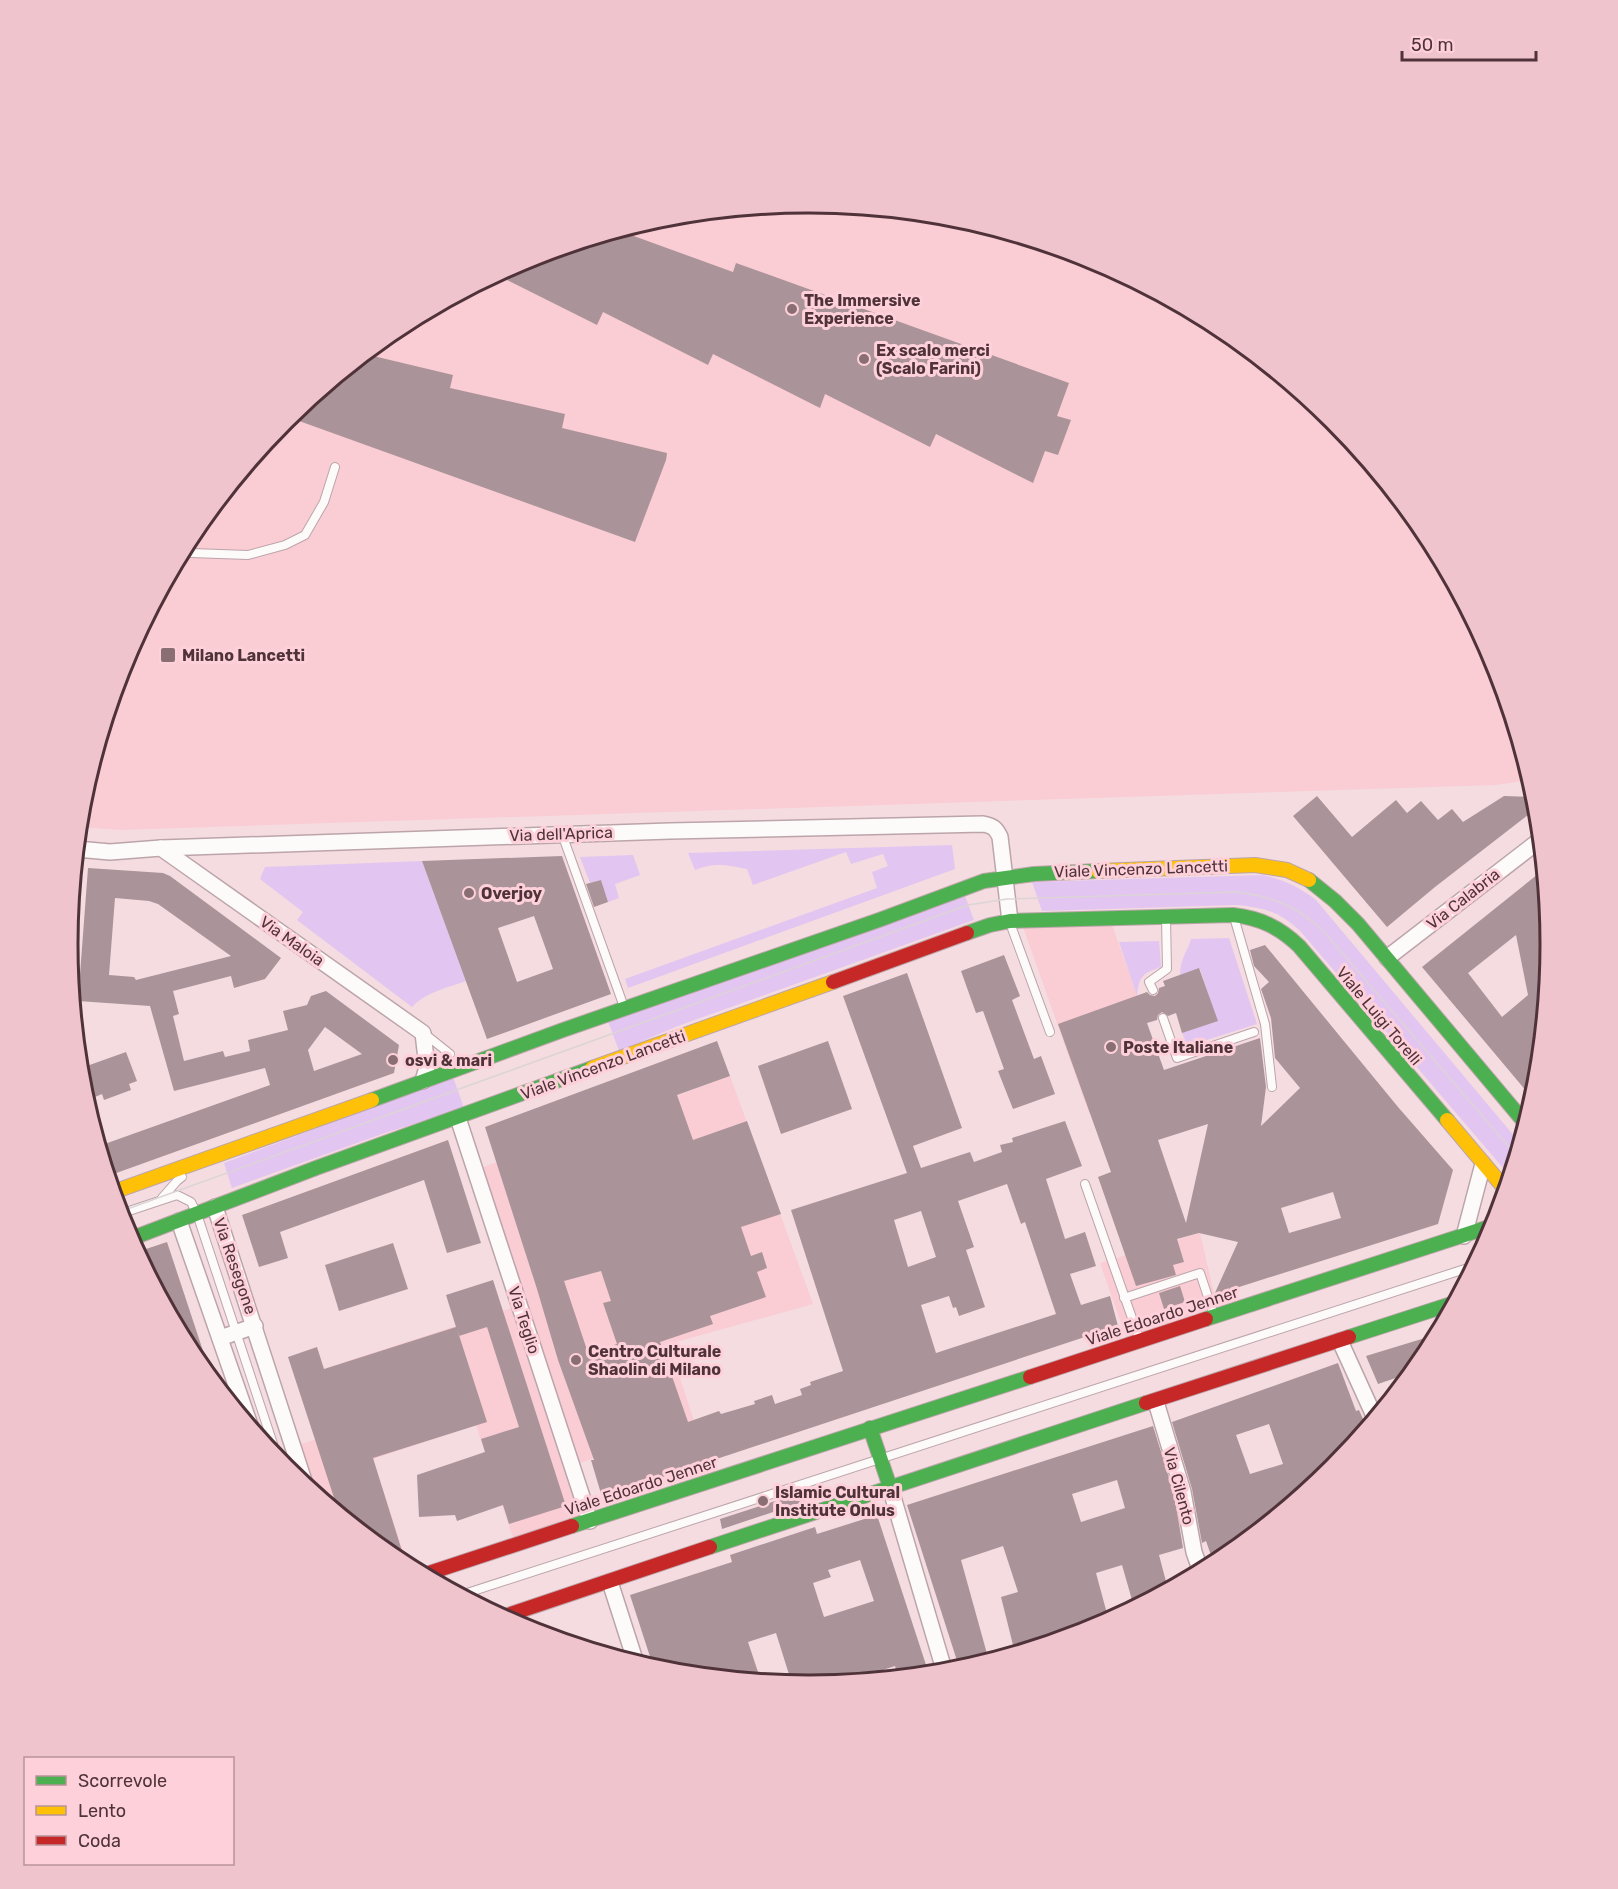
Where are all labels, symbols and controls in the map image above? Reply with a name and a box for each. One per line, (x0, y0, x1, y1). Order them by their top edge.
scale bar (1402, 24, 1536, 62)
text: 50 m (1411, 34, 1454, 56)
place label: The Immersive Experience (804, 291, 921, 328)
marker: The Immersive Experience (785, 302, 799, 316)
place label: Ex scalo merci (Scalo Farini) (876, 341, 990, 378)
marker: Ex scalo merci (Scalo Farini) (857, 352, 871, 366)
marker: Milano Lancetti (159, 646, 177, 664)
place label: Milano Lancetti (182, 646, 305, 665)
street label: Via dell'Aprica (509, 823, 613, 845)
street label: Viale Vincenzo Lancetti (1054, 856, 1228, 882)
street label: Via Calabria (1423, 865, 1503, 933)
place label: Overjoy (481, 884, 543, 903)
marker: Overjoy (462, 886, 476, 900)
street label: Via Maloia (256, 912, 328, 970)
street label: Viale Luigi Torelli (1332, 963, 1426, 1069)
street label: Viale Vincenzo Lancetti (518, 1026, 688, 1104)
place label: Poste Italiane (1123, 1038, 1233, 1057)
marker: Poste Italiane (1104, 1040, 1118, 1054)
place label: osvi & mari (405, 1051, 492, 1070)
marker: osvi & mari (386, 1053, 400, 1067)
street label: Via Resegone (210, 1215, 260, 1317)
street label: Viale Edoardo Jenner (1083, 1282, 1241, 1350)
street label: Via Teglio (504, 1284, 544, 1356)
place label: Centro Culturale Shaolin di Milano (588, 1342, 721, 1379)
marker: Centro Culturale Shaolin di Milano (569, 1353, 583, 1367)
street label: Via Cilento (1160, 1445, 1198, 1527)
street label: Viale Edoardo Jenner (562, 1452, 720, 1520)
place label: Islamic Cultural Institute Onlus (775, 1483, 900, 1520)
marker: Islamic Cultural Institute Onlus (756, 1494, 770, 1508)
legend (24, 1757, 234, 1865)
text: Scorrevole (78, 1770, 167, 1792)
text: Lento (78, 1800, 126, 1822)
text: Coda (78, 1830, 121, 1852)

